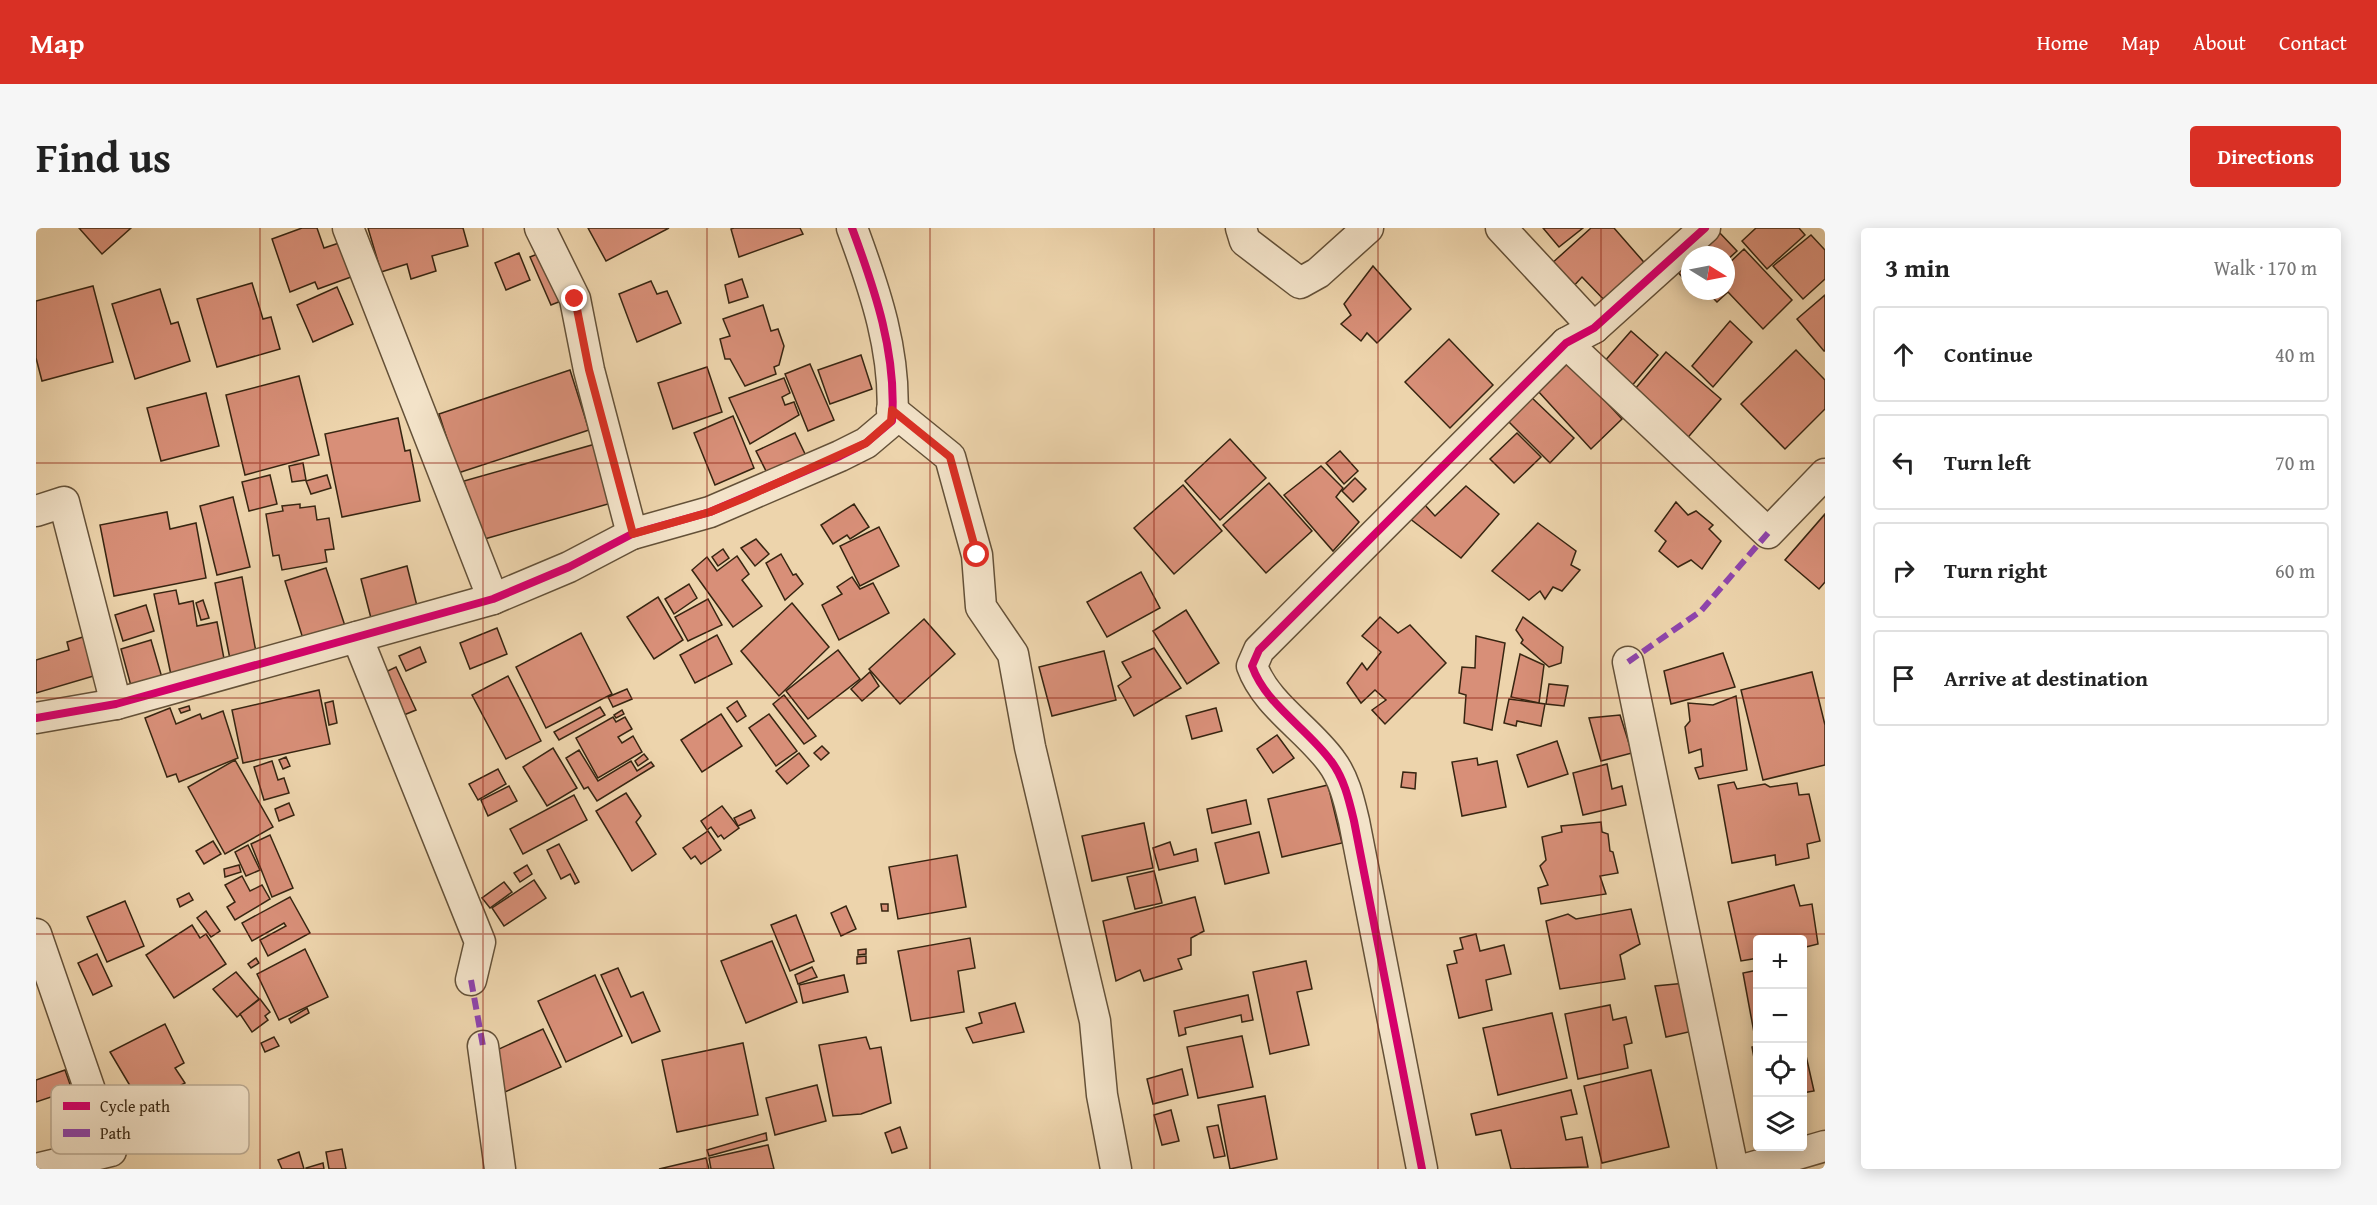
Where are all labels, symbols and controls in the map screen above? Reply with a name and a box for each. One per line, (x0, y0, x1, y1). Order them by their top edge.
text: Map (30, 22, 84, 63)
text: Home (2037, 27, 2088, 58)
text: Map (2121, 27, 2160, 58)
text: About (2193, 27, 2246, 58)
text: Contact (2279, 27, 2347, 58)
text: Find us (36, 126, 171, 187)
button: Directions (2190, 126, 2341, 187)
north arrow (1681, 246, 1735, 300)
text: 3 min (1885, 248, 1950, 287)
text: Walk · 170 m (2214, 253, 2317, 282)
route end (561, 285, 587, 311)
icon: ahead (1887, 338, 1920, 371)
text: Continue (1944, 338, 2033, 370)
text: 40 m (2275, 340, 2315, 369)
icon: left (1887, 446, 1920, 479)
text: Turn left (1944, 446, 2031, 478)
text: 70 m (2275, 448, 2315, 477)
route start (963, 541, 989, 567)
icon: right (1887, 554, 1920, 587)
text: Turn right (1944, 554, 2047, 586)
text: 60 m (2275, 556, 2315, 585)
icon: arrive (1887, 662, 1920, 695)
text: Arrive at destination (1944, 662, 2148, 694)
map controls (1753, 935, 1807, 1151)
button: + (1753, 935, 1807, 989)
button: − (1753, 989, 1807, 1043)
button: locate (1753, 1043, 1807, 1097)
legend (51, 1085, 249, 1154)
text: Cycle path (100, 1094, 170, 1118)
button: layers (1753, 1097, 1807, 1151)
text: Path (100, 1121, 131, 1145)

